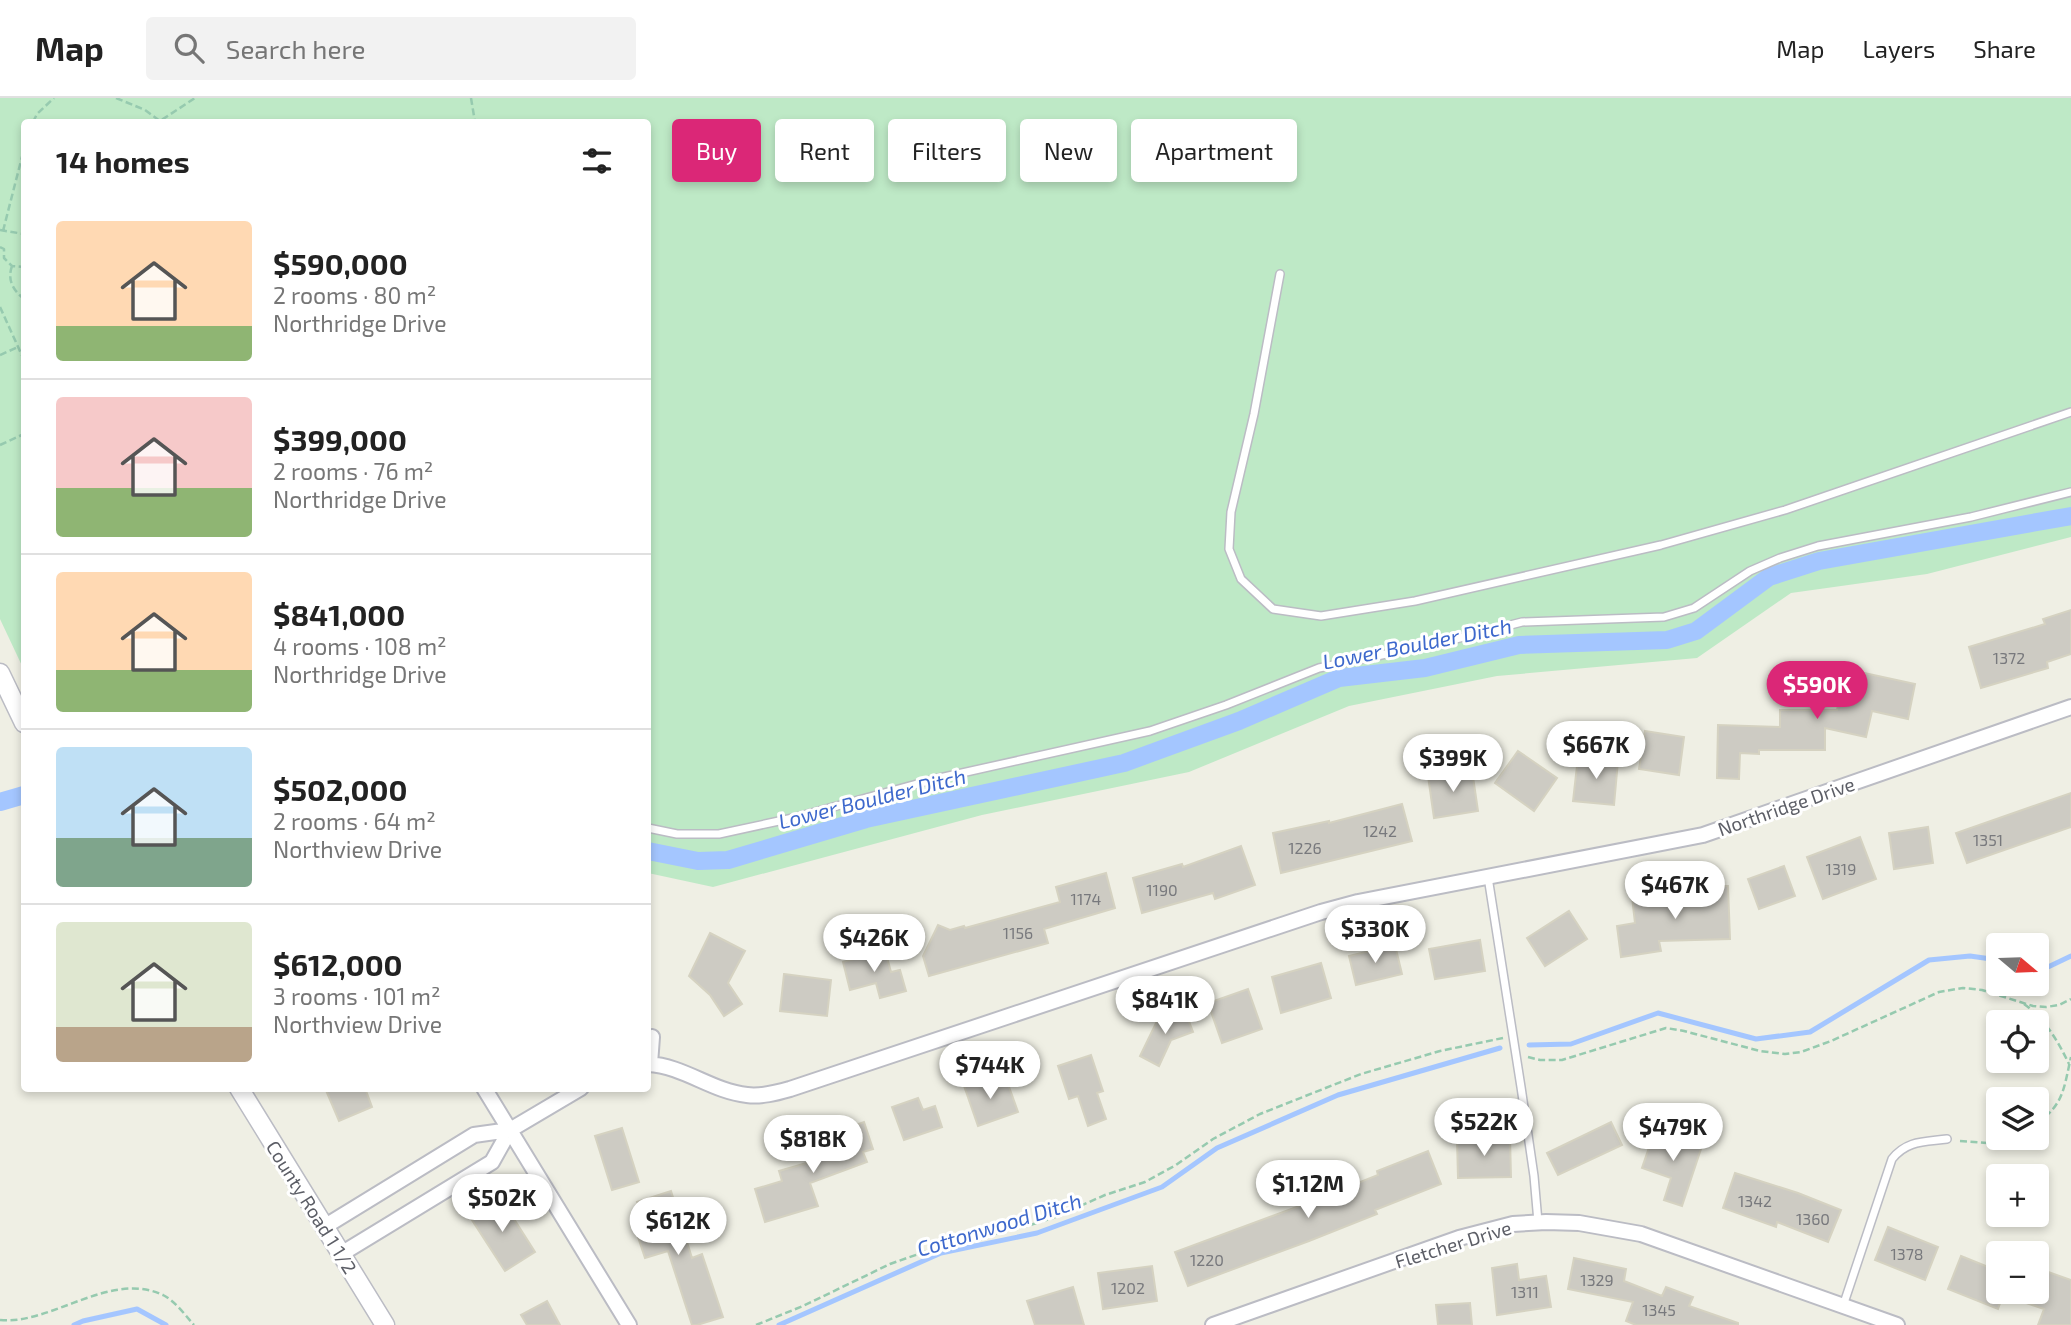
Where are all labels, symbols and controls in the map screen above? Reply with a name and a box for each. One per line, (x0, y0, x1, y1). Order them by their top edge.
search box (146, 17, 636, 80)
text: Map (35, 28, 104, 68)
icon: search (170, 29, 208, 67)
text: Search here (226, 33, 365, 64)
text: Map (1776, 34, 1824, 63)
text: Layers (1862, 34, 1935, 63)
text: Share (1973, 34, 2036, 63)
chip: Buy (672, 119, 761, 182)
chip: Rent (775, 119, 874, 182)
chip: Filters (888, 119, 1006, 182)
chip: New (1020, 119, 1117, 182)
chip: Apartment (1131, 119, 1297, 182)
icon: filters (578, 142, 616, 180)
text: 14 homes (56, 143, 190, 179)
text: $590,000 (273, 245, 408, 281)
icon: home (112, 249, 196, 333)
text: 2 rooms · 80 m² (273, 281, 436, 309)
text: Northridge Drive (273, 309, 447, 337)
text: $399,000 (273, 421, 407, 457)
icon: home (112, 425, 196, 509)
text: 2 rooms · 76 m² (273, 457, 433, 485)
text: Northridge Drive (273, 485, 447, 513)
text: $841,000 (273, 596, 405, 632)
icon: home (112, 600, 196, 684)
water label: Lower Boulder Ditch (1320, 612, 1514, 674)
text: 4 rooms · 108 m² (273, 632, 447, 660)
house number: 1372 (1993, 648, 2025, 667)
text: Northridge Drive (273, 660, 447, 688)
pin: $590K (1768, 662, 1866, 721)
text: $590K (1783, 670, 1851, 698)
pin: $667K (1547, 722, 1645, 781)
text: $667K (1562, 730, 1630, 758)
pin: $399K (1404, 734, 1502, 794)
text: $399K (1419, 743, 1487, 771)
water label: Lower Boulder Ditch (776, 763, 968, 833)
text: $502,000 (273, 771, 407, 807)
street label: Northridge Drive (1714, 772, 1858, 840)
icon: home (112, 775, 196, 859)
text: 2 rooms · 64 m² (273, 807, 436, 835)
house number: 1242 (1363, 821, 1397, 840)
house number: 1351 (1973, 830, 2003, 849)
text: Northview Drive (273, 835, 442, 863)
house number: 1226 (1288, 838, 1322, 857)
house number: 1319 (1826, 859, 1856, 878)
pin: $467K (1626, 862, 1724, 921)
text: $467K (1641, 870, 1709, 898)
house number: 1190 (1146, 880, 1178, 899)
house number: 1174 (1071, 889, 1102, 908)
pin: $330K (1326, 906, 1424, 965)
pin: $426K (825, 914, 923, 974)
text: $330K (1341, 914, 1409, 942)
text: $426K (839, 923, 909, 951)
house number: 1156 (1003, 923, 1033, 942)
north arrow (1986, 933, 2049, 996)
map controls (1986, 933, 2049, 1304)
text: $612,000 (273, 946, 403, 982)
icon: home (112, 950, 196, 1034)
pin: $841K (1116, 976, 1214, 1036)
text: 3 rooms · 101 m² (273, 982, 440, 1010)
text: $841K (1132, 985, 1198, 1013)
text: Northview Drive (273, 1010, 442, 1038)
button: locate (1986, 1010, 2049, 1073)
pin: $744K (941, 1042, 1039, 1101)
text: $744K (955, 1050, 1025, 1078)
button: layers (1986, 1087, 2049, 1150)
pin: $522K (1435, 1098, 1533, 1158)
pin: $479K (1624, 1104, 1722, 1163)
text: $522K (1450, 1107, 1518, 1135)
text: $479K (1639, 1112, 1707, 1140)
pin: $818K (764, 1116, 862, 1175)
text: $818K (780, 1124, 846, 1152)
street label: County Road 1 1/2 (262, 1136, 362, 1278)
pin: $1.12M (1251, 1160, 1365, 1220)
button: + (1986, 1164, 2049, 1227)
text: $1.12M (1272, 1169, 1344, 1197)
pin: $502K (453, 1174, 551, 1234)
text: $502K (468, 1183, 536, 1211)
water label: Cottonwood Ditch (914, 1187, 1084, 1261)
house number: 1342 (1738, 1191, 1772, 1210)
pin: $612K (629, 1198, 727, 1257)
text: $612K (646, 1206, 710, 1234)
house number: 1360 (1796, 1209, 1830, 1228)
street label: Fletcher Drive (1392, 1215, 1514, 1273)
button: − (1986, 1241, 2049, 1304)
house number: 1378 (1890, 1244, 1924, 1263)
house number: 1220 (1190, 1250, 1224, 1269)
house number: 1329 (1580, 1270, 1614, 1289)
house number: 1202 (1111, 1278, 1145, 1297)
house number: 1311 (1511, 1282, 1539, 1301)
house number: 1345 (1642, 1300, 1676, 1319)

